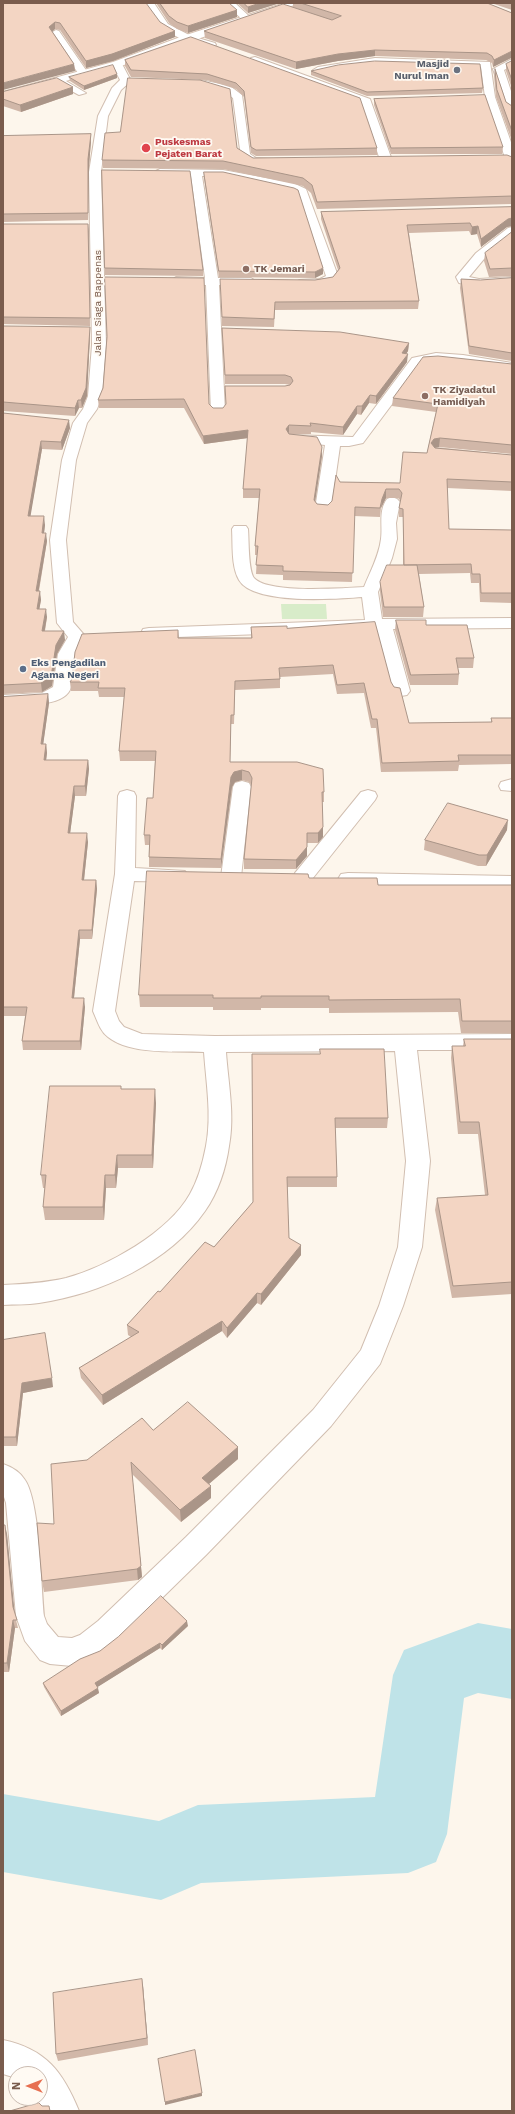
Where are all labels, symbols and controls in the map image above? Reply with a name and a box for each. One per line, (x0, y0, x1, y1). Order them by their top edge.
place label: Masjid Nurul Iman (394, 58, 449, 82)
marker: Masjid Nurul Iman (452, 65, 462, 75)
place label: Puskesmas Pejaten Barat (155, 136, 222, 160)
marker: Puskesmas Pejaten Barat (140, 142, 152, 154)
street label: Jalan Siaga Bappenas (92, 250, 104, 356)
place label: TK Jemari (254, 263, 305, 275)
marker: TK Jemari (241, 264, 251, 274)
place label: TK Ziyadatul Hamidiyah (433, 384, 496, 408)
marker: TK Ziyadatul Hamidiyah (420, 391, 430, 401)
place label: Eks Pengadilan Agama Negeri (31, 657, 106, 680)
marker: Eks Pengadilan Agama Negeri (18, 664, 28, 674)
north arrow (8, 2066, 48, 2106)
text: N (10, 2082, 23, 2090)

